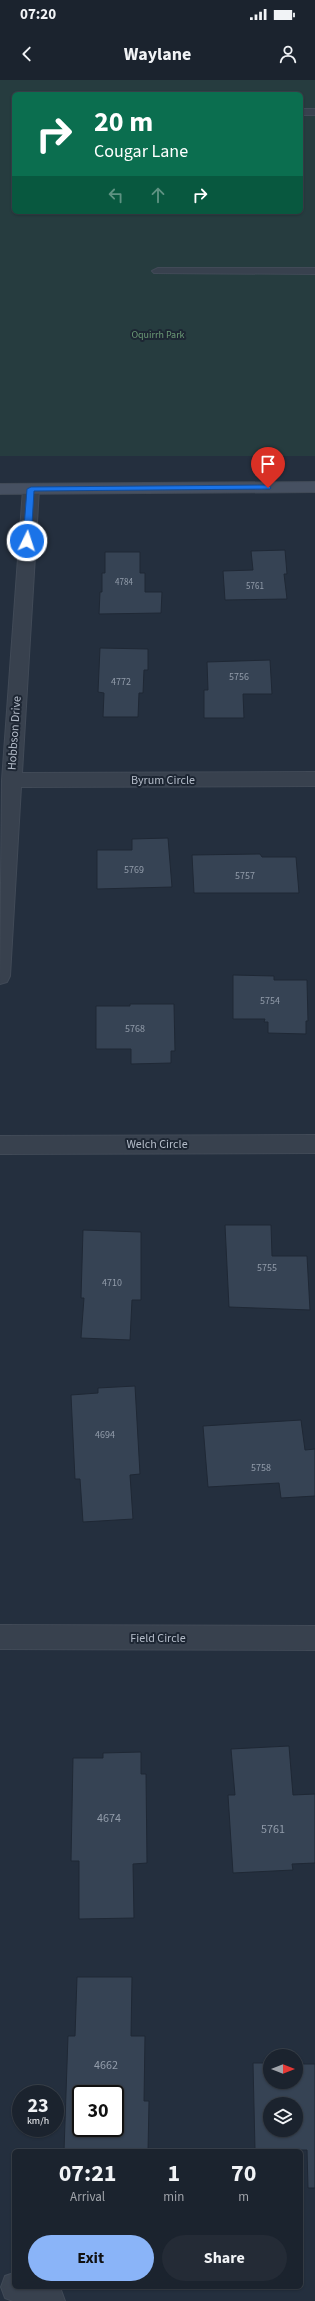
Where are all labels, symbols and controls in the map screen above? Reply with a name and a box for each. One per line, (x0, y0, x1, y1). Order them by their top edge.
text: 07:20 (20, 4, 56, 25)
text: Waylane (124, 42, 191, 67)
icon: back (16, 43, 38, 65)
icon: person (277, 43, 299, 65)
text: 20 m (94, 102, 153, 142)
icon: right (28, 108, 80, 160)
text: Cougar Lane (94, 139, 188, 164)
icon: left (105, 184, 127, 206)
icon: ahead (147, 184, 169, 206)
icon: right (189, 184, 211, 206)
park label: Oquirrh Park (131, 328, 185, 342)
pin (251, 447, 285, 488)
icon: arrive (257, 453, 279, 475)
position arrow (6, 520, 48, 562)
house number: 4784 (115, 576, 133, 589)
house number: 5761 (246, 580, 264, 593)
house number: 5756 (229, 670, 249, 684)
house number: 4772 (111, 675, 131, 689)
street label: Hobbson Drive (3, 695, 26, 771)
street label: Byrum Circle (131, 772, 195, 789)
house number: 5769 (124, 863, 144, 877)
house number: 5757 (235, 869, 255, 883)
house number: 5754 (260, 994, 280, 1008)
house number: 5768 (125, 1022, 145, 1036)
street label: Welch Circle (126, 1136, 188, 1153)
house number: 5755 (257, 1261, 277, 1275)
house number: 4710 (102, 1276, 122, 1290)
house number: 4694 (95, 1428, 115, 1442)
house number: 5758 (251, 1461, 271, 1475)
street label: Field Circle (130, 1630, 186, 1647)
house number: 4674 (97, 1810, 121, 1827)
house number: 5761 (261, 1821, 285, 1838)
north arrow (263, 2049, 303, 2089)
map controls (263, 2049, 303, 2137)
house number: 4662 (94, 2057, 118, 2074)
speed limit sign: 30 (72, 2085, 124, 2137)
text: 23 (27, 2092, 49, 2120)
button: layers (263, 2097, 303, 2137)
text: km/h (27, 2114, 49, 2128)
text: 07:21 (59, 2156, 117, 2191)
text: 1 (167, 2156, 180, 2191)
text: 70 (231, 2156, 256, 2191)
text: Arrival (70, 2188, 105, 2206)
text: min (163, 2188, 184, 2206)
text: m (238, 2188, 249, 2206)
button: Exit (28, 2235, 154, 2281)
button: Share (162, 2235, 287, 2281)

